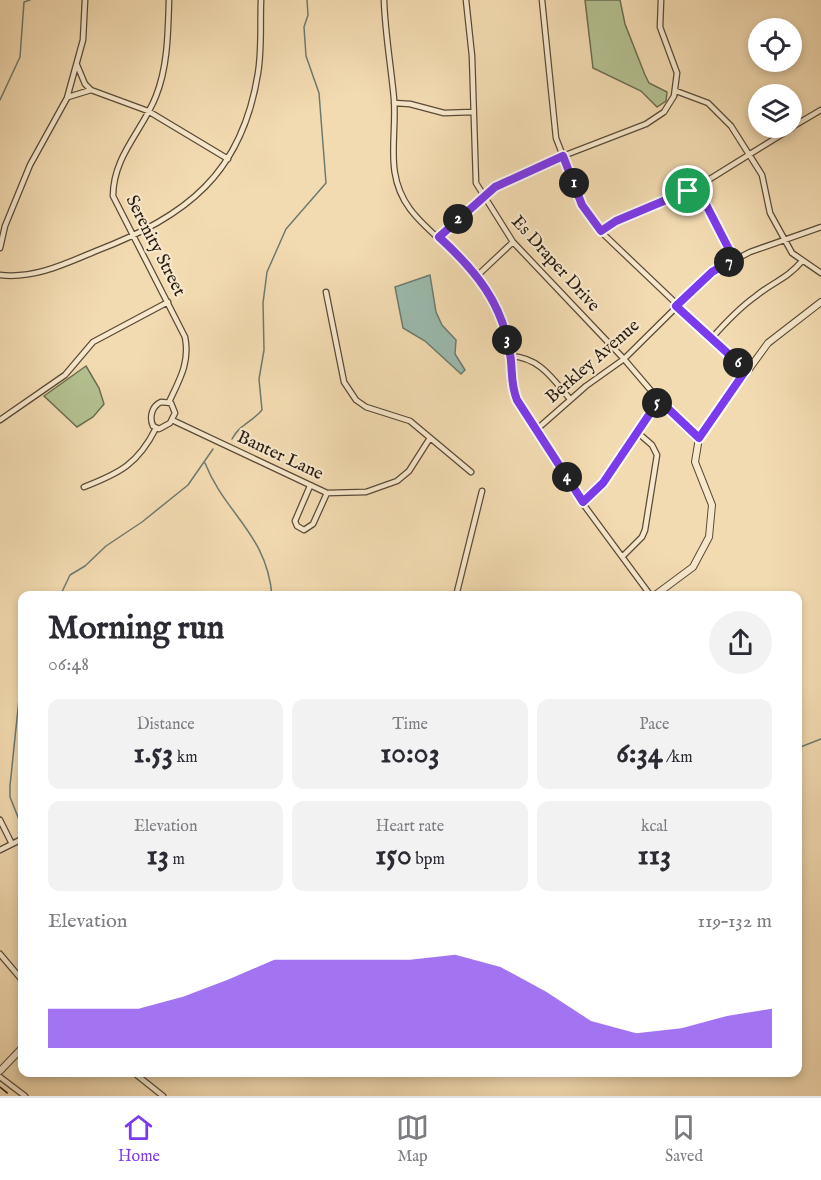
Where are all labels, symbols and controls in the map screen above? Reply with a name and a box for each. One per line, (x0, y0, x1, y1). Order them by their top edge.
map controls (748, 18, 802, 138)
button: locate (748, 18, 802, 72)
button: layers (748, 84, 802, 138)
pin (662, 165, 713, 216)
pin: 1 (559, 168, 589, 198)
text: 1 (571, 173, 577, 193)
icon: arrive (671, 174, 704, 207)
street label: Serenity Street (120, 192, 190, 300)
pin: 2 (443, 204, 473, 234)
text: 2 (454, 209, 462, 229)
street label: Es Draper Drive (506, 211, 604, 317)
pin: 7 (714, 247, 744, 277)
text: 7 (725, 252, 733, 272)
street label: Berkley Avenue (541, 315, 645, 409)
pin: 3 (492, 325, 522, 355)
text: 3 (504, 330, 510, 350)
pin: 6 (723, 348, 753, 378)
text: 6 (735, 353, 741, 373)
pin: 5 (642, 388, 672, 418)
text: 5 (654, 393, 660, 413)
street label: Banter Lane (233, 426, 327, 486)
pin: 4 (552, 462, 582, 492)
text: 4 (563, 467, 571, 487)
text: Morning run (48, 608, 224, 650)
button: share (709, 611, 772, 674)
text: 06:48 (48, 652, 89, 677)
text: Distance (137, 715, 195, 735)
text: Time (392, 715, 428, 735)
text: Pace (639, 715, 669, 735)
text: 1.53 (134, 735, 173, 773)
text: 10:03 (380, 735, 440, 773)
text: 6:34 (616, 735, 663, 773)
text: km (173, 748, 198, 768)
text: /km (663, 748, 693, 768)
text: Elevation (134, 817, 197, 837)
text: Heart rate (376, 817, 444, 837)
text: kcal (641, 817, 668, 837)
text: 13 (147, 837, 169, 875)
text: 150 (375, 837, 412, 875)
text: 113 (638, 837, 671, 875)
text: m (169, 850, 185, 870)
text: bpm (412, 850, 445, 870)
text: Elevation (48, 909, 127, 934)
text: 119–132 m (698, 909, 772, 934)
tab: Home (118, 1111, 160, 1167)
tab: Map (396, 1111, 429, 1167)
tab: Saved (665, 1111, 703, 1167)

